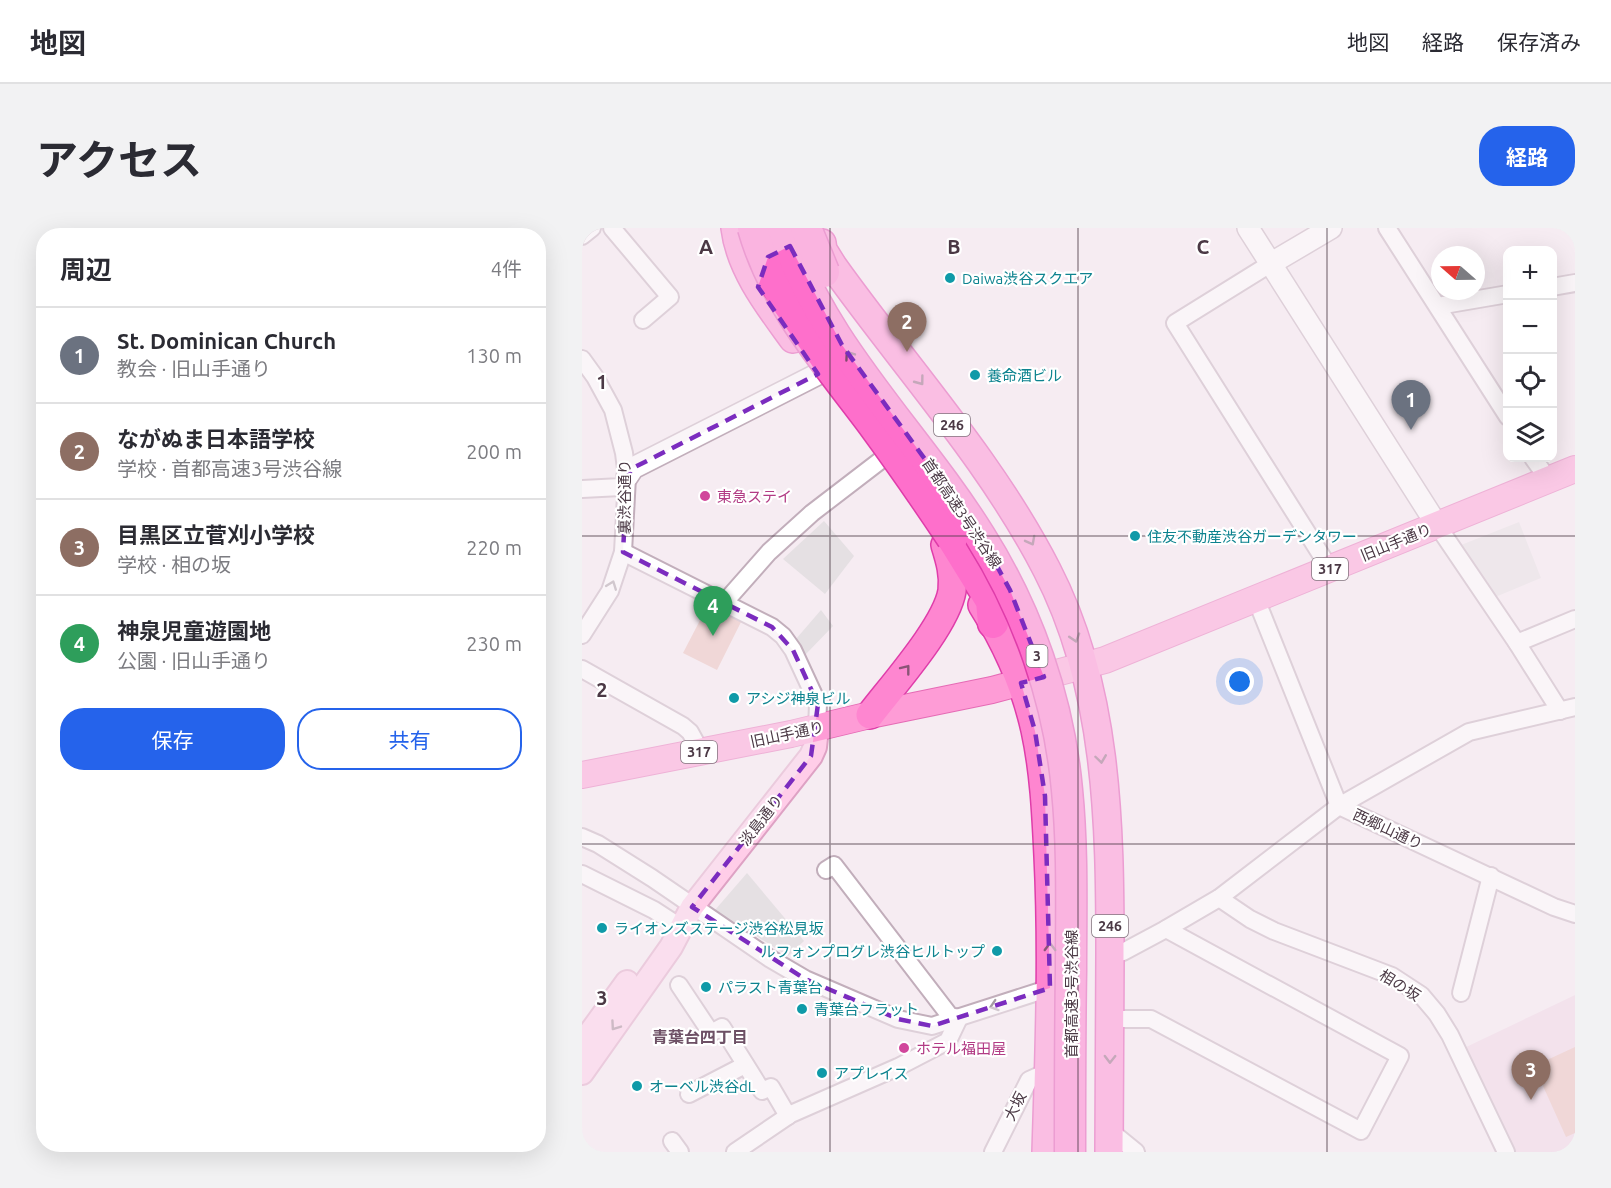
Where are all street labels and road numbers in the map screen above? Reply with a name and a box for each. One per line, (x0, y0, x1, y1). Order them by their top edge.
road number: 246 (934, 414, 970, 436)
street label: 首都高速3号渋谷線 (919, 455, 1005, 571)
street label: 裏渋谷通り (616, 459, 633, 535)
street label: 旧山手通り (1358, 520, 1434, 564)
road number: 317 (1312, 558, 1348, 580)
road number: 3 (1026, 645, 1048, 667)
street label: 旧山手通り (749, 718, 825, 750)
road number: 317 (681, 741, 717, 763)
street label: 淡島通り (736, 791, 786, 849)
street label: 西郷山通り (1350, 805, 1426, 853)
road number: 246 (1092, 915, 1128, 937)
street label: 首都高速3号渋谷線 (1063, 930, 1080, 1058)
street label: 相の坂 (1376, 966, 1424, 1004)
street label: 大坂 (1001, 1089, 1029, 1123)

